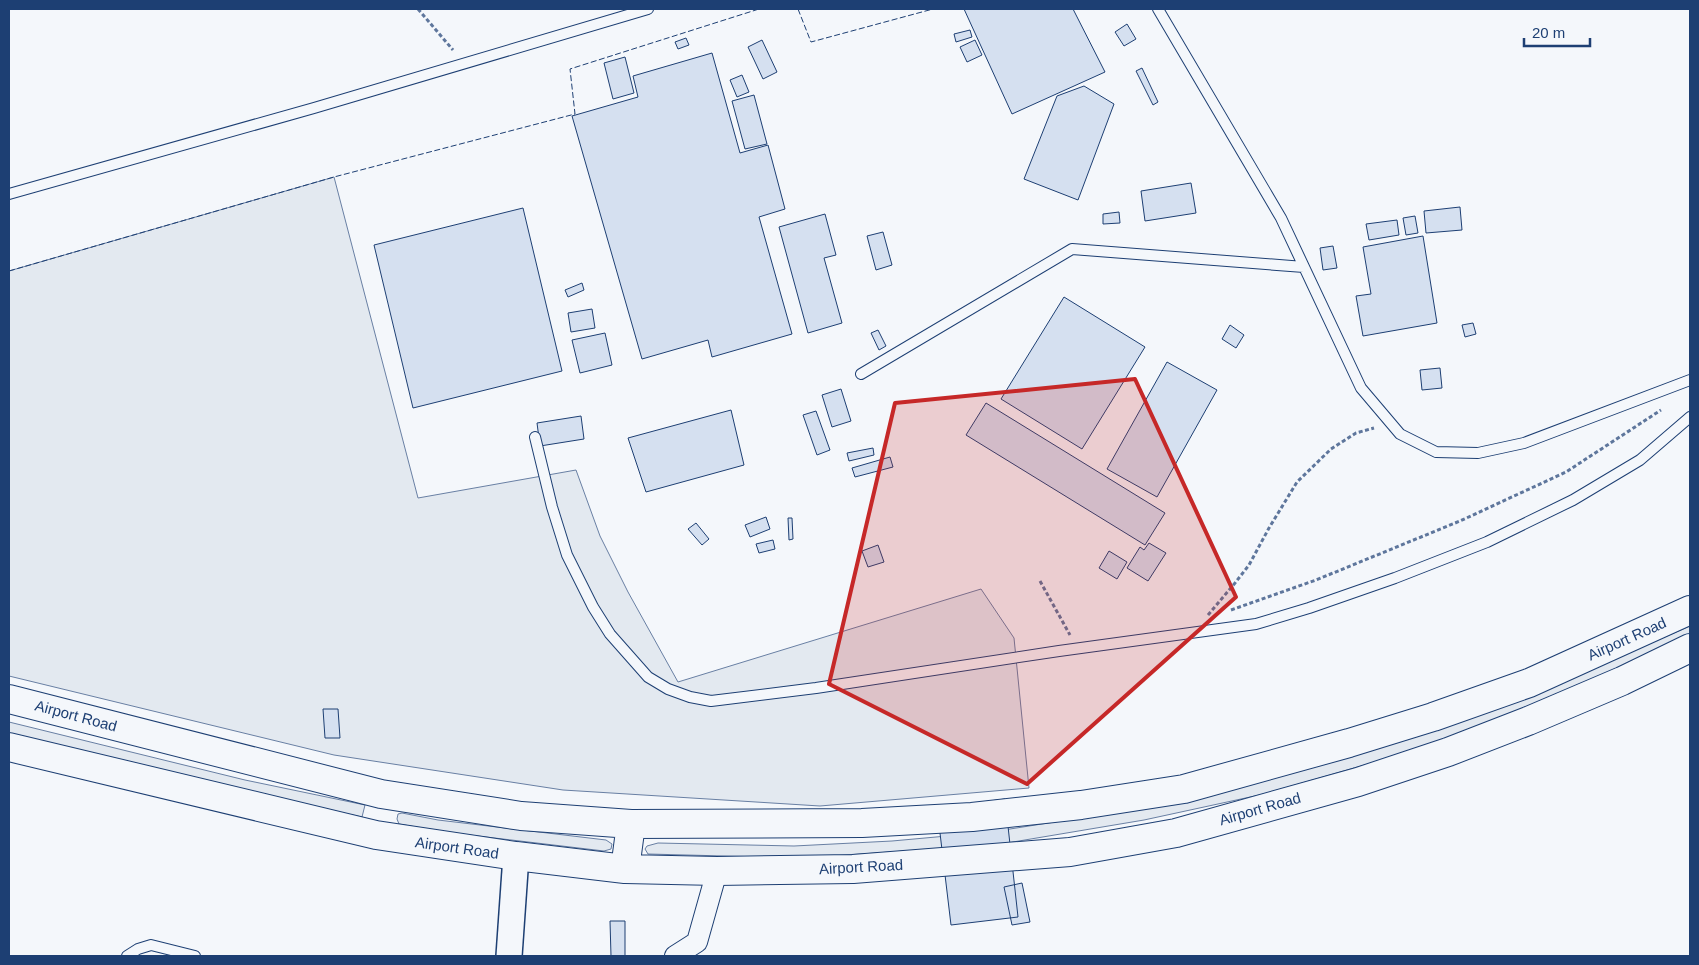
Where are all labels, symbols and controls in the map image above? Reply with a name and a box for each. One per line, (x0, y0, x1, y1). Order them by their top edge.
scale bar (1524, 15, 1590, 47)
text: 20 m (1532, 24, 1565, 41)
street label: Airport Road (1585, 614, 1669, 663)
street label: Airport Road (33, 696, 119, 735)
street label: Airport Road (1217, 789, 1303, 828)
street label: Airport Road (414, 833, 500, 862)
street label: Airport Road (818, 856, 903, 877)

